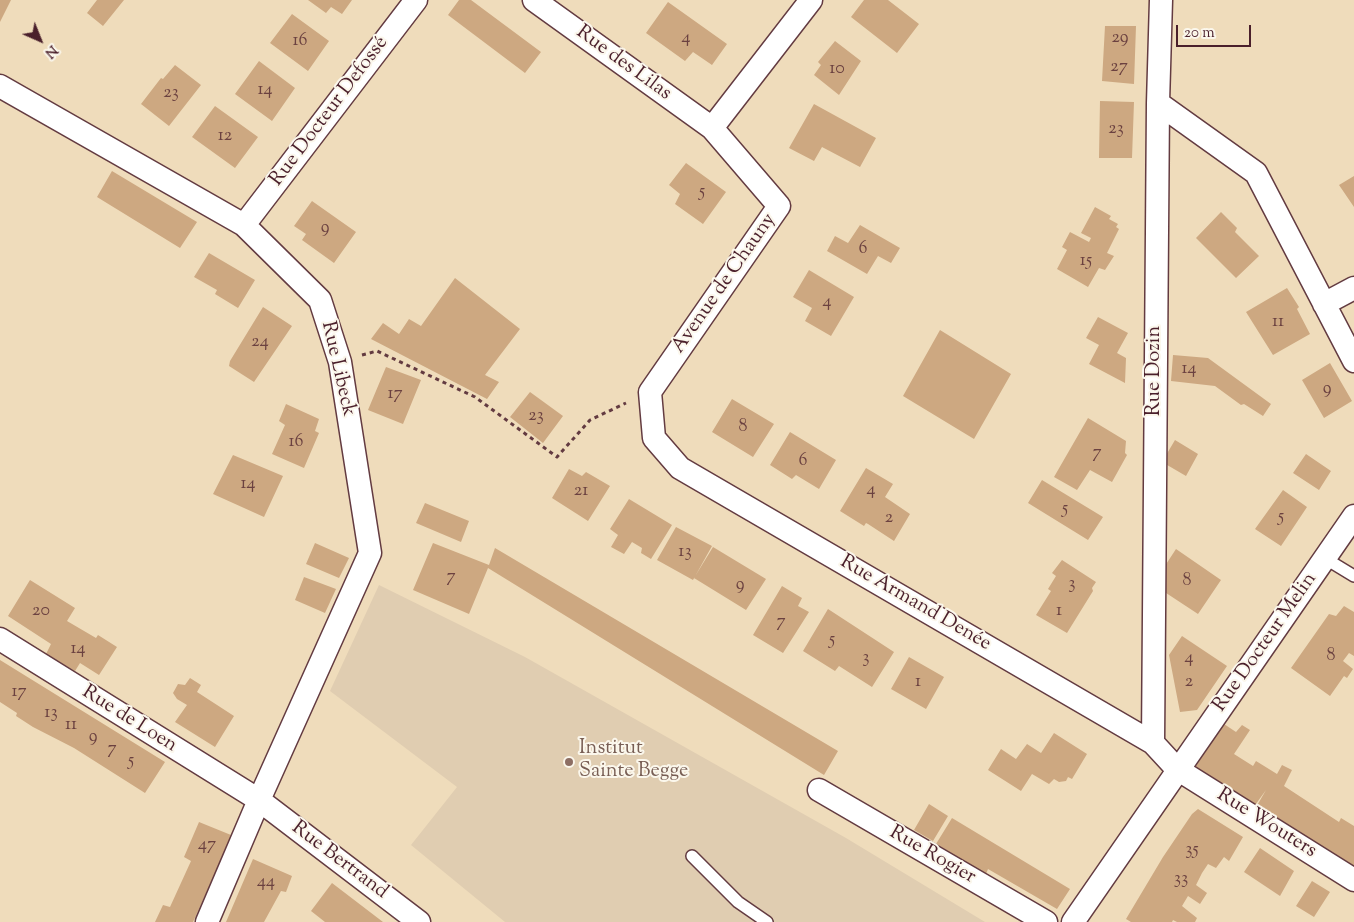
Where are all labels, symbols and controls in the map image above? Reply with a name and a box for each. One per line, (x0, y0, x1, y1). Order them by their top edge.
north arrow (15, 15, 65, 65)
scale bar (1179, 15, 1254, 47)
street label: Rue des Lilas (571, 21, 675, 107)
text: 20 m (1184, 23, 1215, 44)
house number: 4 (681, 28, 691, 50)
house number: 29 (1111, 28, 1129, 50)
house number: 16 (292, 31, 308, 53)
street label: Rue Docteur Defossé (266, 32, 394, 192)
text: N (39, 40, 61, 62)
house number: 27 (1110, 57, 1128, 79)
house number: 10 (829, 59, 845, 81)
house number: 14 (257, 80, 273, 102)
house number: 23 (163, 83, 179, 105)
house number: 23 (1108, 119, 1124, 141)
house number: 12 (218, 126, 232, 148)
house number: 5 (699, 182, 705, 204)
street label: Avenue de Chauny (668, 209, 782, 359)
house number: 9 (321, 218, 329, 240)
house number: 6 (859, 239, 867, 261)
house number: 15 (1080, 251, 1092, 273)
house number: 4 (822, 292, 832, 314)
house number: 11 (1272, 312, 1284, 334)
street label: Rue Libeck (314, 319, 360, 419)
street label: Rue Dozin (1144, 326, 1168, 416)
house number: 24 (251, 332, 269, 354)
house number: 14 (1181, 359, 1197, 381)
house number: 9 (1323, 379, 1331, 401)
house number: 17 (387, 384, 403, 406)
house number: 23 (528, 406, 544, 428)
house number: 8 (739, 417, 747, 439)
house number: 16 (288, 432, 304, 454)
house number: 7 (1092, 443, 1102, 465)
house number: 6 (799, 451, 807, 473)
house number: 14 (240, 474, 256, 496)
house number: 4 (866, 480, 876, 502)
house number: 21 (574, 481, 588, 503)
house number: 5 (1062, 499, 1068, 521)
house number: 5 (1278, 507, 1284, 529)
house number: 2 (885, 508, 893, 530)
house number: 13 (678, 542, 692, 564)
street label: Rue Armand Denée (835, 551, 995, 657)
house number: 7 (446, 567, 456, 589)
street label: Rue Docteur Melin (1209, 569, 1323, 717)
house number: 8 (1183, 571, 1191, 593)
house number: 3 (1068, 574, 1076, 596)
house number: 9 (736, 575, 744, 597)
house number: 20 (32, 601, 50, 623)
house number: 1 (1056, 601, 1062, 623)
house number: 7 (776, 612, 786, 634)
house number: 5 (829, 630, 835, 652)
house number: 14 (70, 639, 86, 661)
house number: 8 (1327, 646, 1335, 668)
house number: 3 (862, 648, 870, 670)
house number: 4 (1184, 648, 1194, 670)
house number: 1 (915, 672, 921, 694)
house number: 2 (1185, 672, 1193, 694)
street label: Rue de Loen (77, 681, 181, 759)
house number: 17 (11, 682, 27, 704)
house number: 13 (44, 703, 58, 725)
house number: 11 (65, 715, 77, 737)
house number: 9 (89, 727, 97, 749)
place label: Institut Sainte Begge (579, 738, 688, 785)
house number: 7 (107, 739, 117, 761)
house number: 5 (128, 751, 134, 773)
marker: Institut Sainte Begge (563, 756, 575, 768)
street label: Rue Wouters (1212, 784, 1320, 864)
street label: Rue Bertrand (286, 817, 392, 905)
street label: Rue Rogier (885, 822, 979, 890)
house number: 47 (198, 835, 216, 857)
house number: 35 (1185, 840, 1199, 862)
house number: 33 (1174, 869, 1188, 891)
house number: 44 (257, 872, 275, 894)

